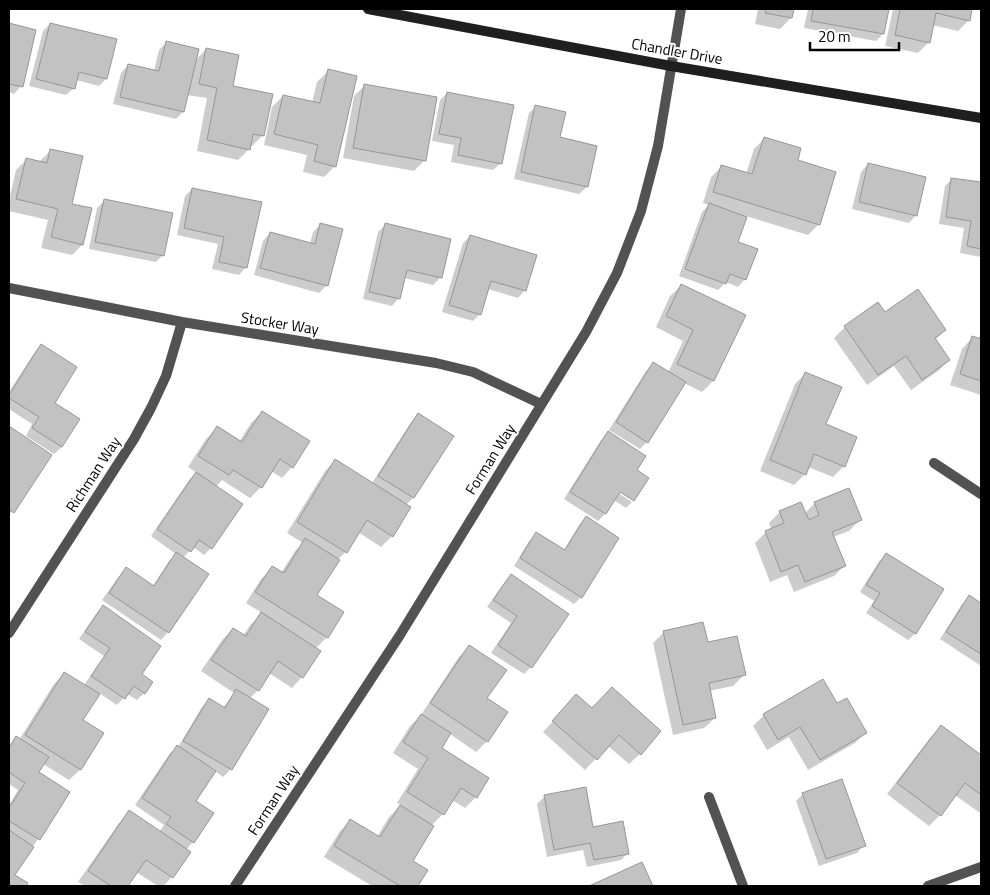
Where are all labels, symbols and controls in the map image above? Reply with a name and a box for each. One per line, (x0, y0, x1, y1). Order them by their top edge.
scale bar (810, 20, 899, 52)
text: 20 m (818, 25, 851, 48)
street label: Chandler Drive (630, 32, 724, 70)
street label: Stocker Way (239, 305, 321, 341)
street label: Forman Way (459, 419, 521, 499)
street label: Richman Way (60, 432, 126, 516)
street label: Forman Way (242, 760, 304, 840)

